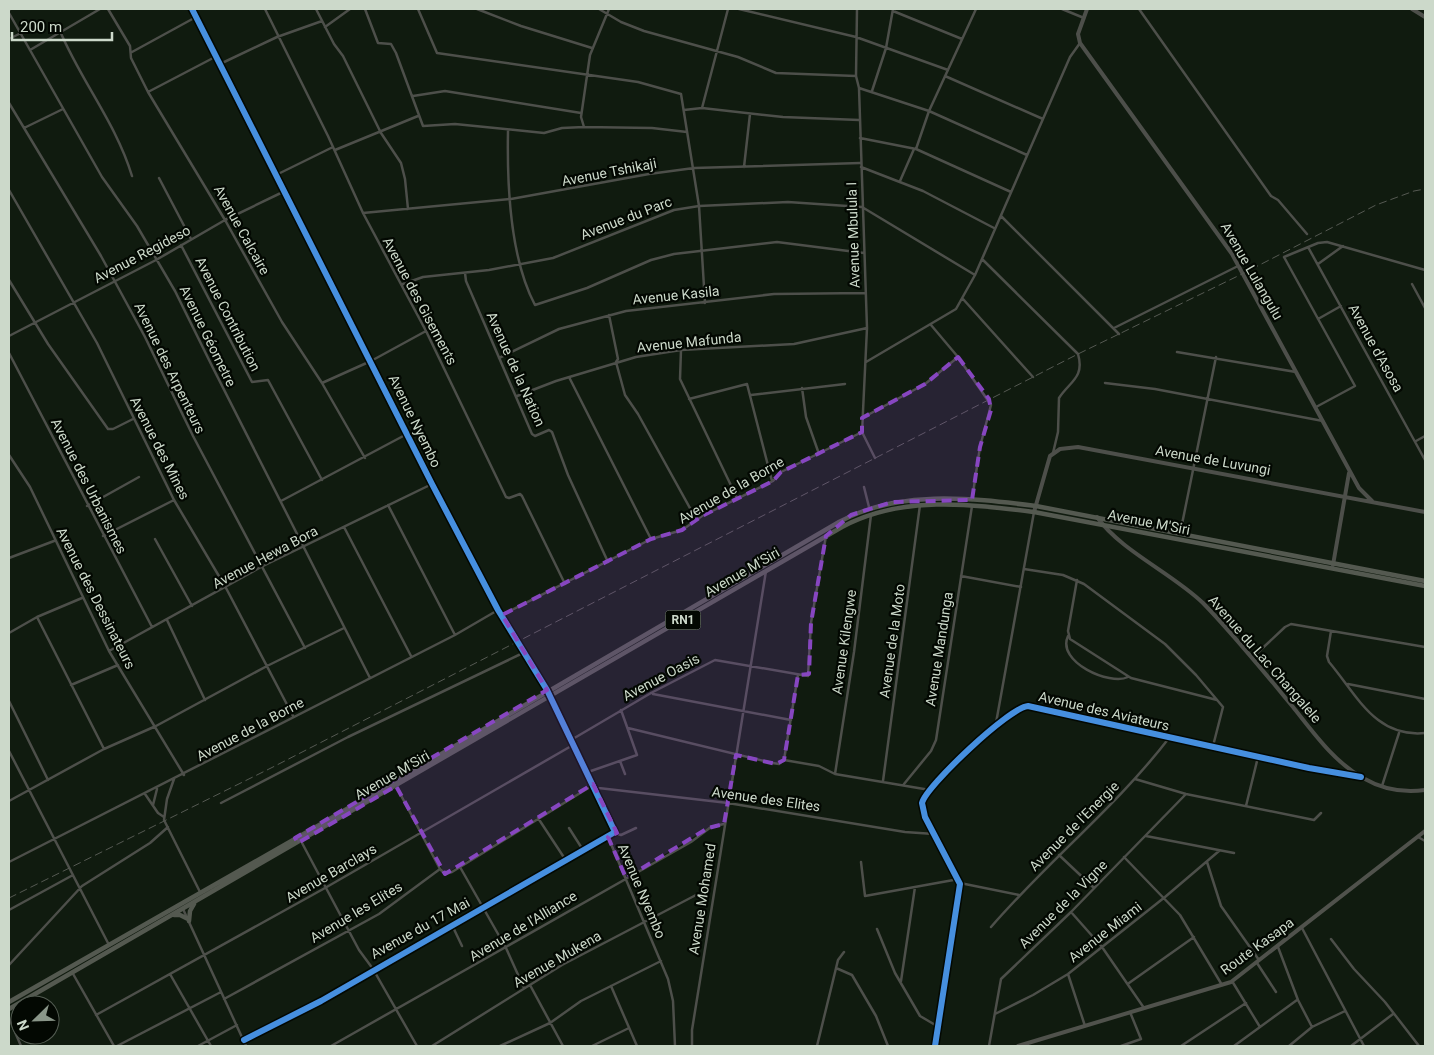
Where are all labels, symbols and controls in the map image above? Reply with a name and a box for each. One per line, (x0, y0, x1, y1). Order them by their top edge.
scale bar (12, 10, 112, 42)
text: 200 m (20, 18, 62, 36)
street label: Avenue Tshikaji (560, 155, 658, 189)
street label: Avenue Calcaire (211, 182, 273, 278)
street label: Avenue Mbulula I (843, 182, 863, 288)
street label: Avenue du Parc (578, 193, 674, 243)
street label: Avenue Lulangulu (1218, 220, 1286, 322)
street label: Avenue Regideso (91, 222, 193, 286)
street label: Avenue des Gisements (380, 235, 460, 367)
street label: Avenue Contribution (192, 254, 264, 374)
street label: Avenue Kasila (632, 282, 720, 308)
street label: Avenue Géometre (177, 283, 239, 389)
street label: Avenue des Arpenteurs (131, 300, 209, 436)
street label: Avenue d'Asosa (1345, 301, 1407, 395)
street label: Avenue de la Nation (484, 309, 548, 429)
street label: Avenue Mafunda (636, 329, 742, 355)
street label: Avenue Nyembo (386, 372, 444, 470)
street label: Avenue des Mines (127, 394, 193, 502)
street label: Avenue des Urbanismes (48, 416, 130, 556)
street label: Avenue de Luvungi (1154, 442, 1272, 478)
street label: Avenue de la Borne (675, 453, 787, 527)
street label: Avenue M'Siri (1106, 506, 1192, 538)
street label: Avenue Hewa Bora (210, 522, 320, 592)
street label: Avenue des Dessinateurs (53, 525, 139, 671)
street label: Avenue M'Siri (702, 544, 782, 600)
street label: Avenue de la Moto (876, 583, 908, 699)
street label: Avenue Kilengwe (829, 588, 859, 696)
street label: Avenue Mandunga (922, 591, 956, 707)
street label: Avenue du Lac Changalele (1205, 592, 1325, 726)
road number: RN1 (666, 610, 700, 630)
street label: Avenue Oasis (620, 650, 702, 704)
street label: Avenue des Aviateurs (1037, 688, 1171, 734)
street label: Avenue de la Borne (194, 694, 306, 764)
street label: Avenue M'Siri (352, 747, 432, 803)
street label: Avenue de l'Energie (1026, 778, 1122, 874)
street label: Avenue des Elites (711, 783, 821, 815)
street label: Avenue Barclays (283, 840, 379, 906)
street label: Avenue Nyembo (615, 841, 669, 941)
street label: Avenue Mohamed (685, 842, 719, 956)
street label: Avenue de la Vigne (1016, 857, 1110, 951)
street label: Avenue les Elites (307, 878, 405, 946)
street label: Avenue de l'Alliance (466, 888, 580, 964)
street label: Avenue du 17 Mai (368, 894, 472, 962)
street label: Avenue Miami (1065, 899, 1145, 965)
street label: Route Kasapa (1217, 914, 1297, 978)
street label: Avenue Mukena (510, 927, 604, 991)
north arrow (10, 995, 60, 1045)
text: N (14, 1017, 32, 1033)

